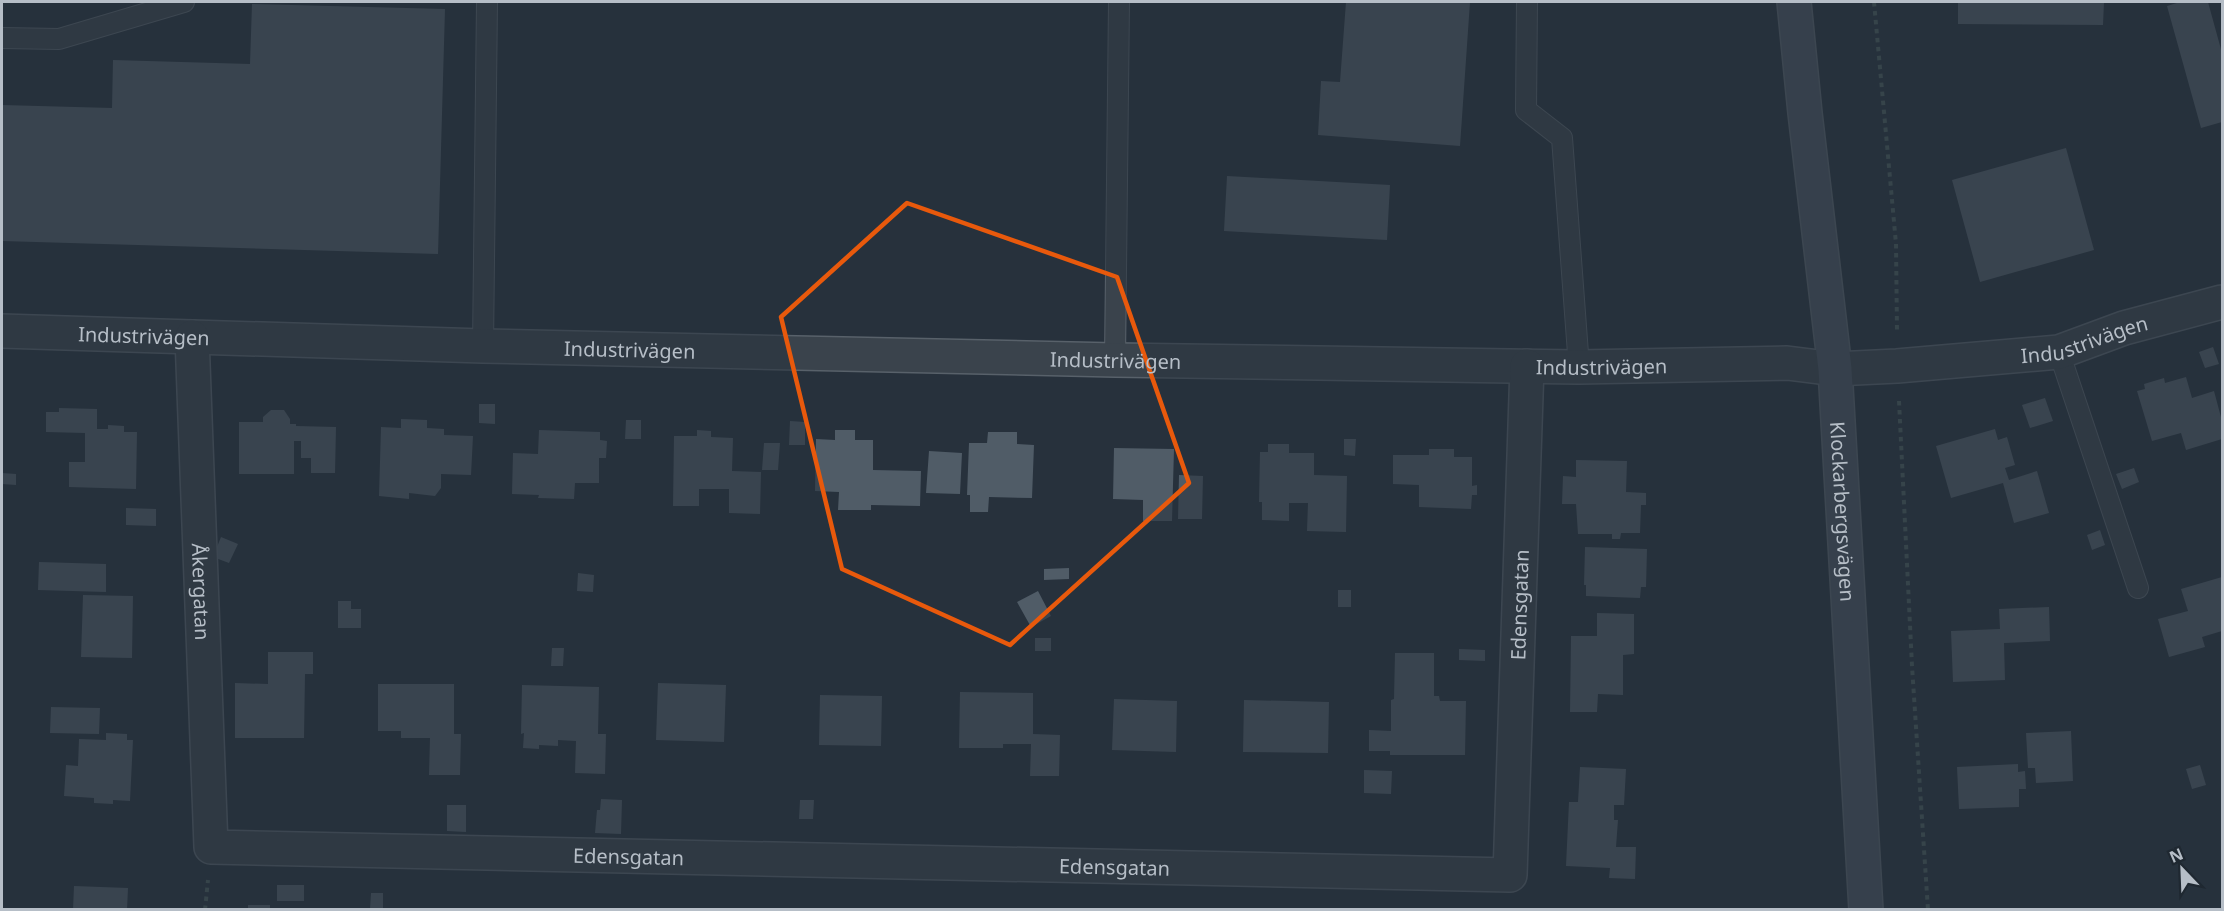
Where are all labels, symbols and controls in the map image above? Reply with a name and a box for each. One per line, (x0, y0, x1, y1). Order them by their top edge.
street label: Industrivägen (2020, 309, 2151, 369)
street label: Industrivägen (78, 320, 210, 351)
street label: Industrivägen (564, 334, 696, 364)
street label: Industrivägen (1050, 345, 1182, 374)
street label: Industrivägen (1536, 352, 1668, 381)
street label: Klockarbergsvägen (1825, 421, 1862, 602)
street label: Åkergatan (186, 543, 217, 641)
street label: Edensgatan (1504, 549, 1534, 661)
north arrow (2152, 839, 2212, 899)
street label: Edensgatan (573, 841, 684, 871)
text: N (2166, 843, 2186, 868)
street label: Edensgatan (1059, 852, 1170, 881)

